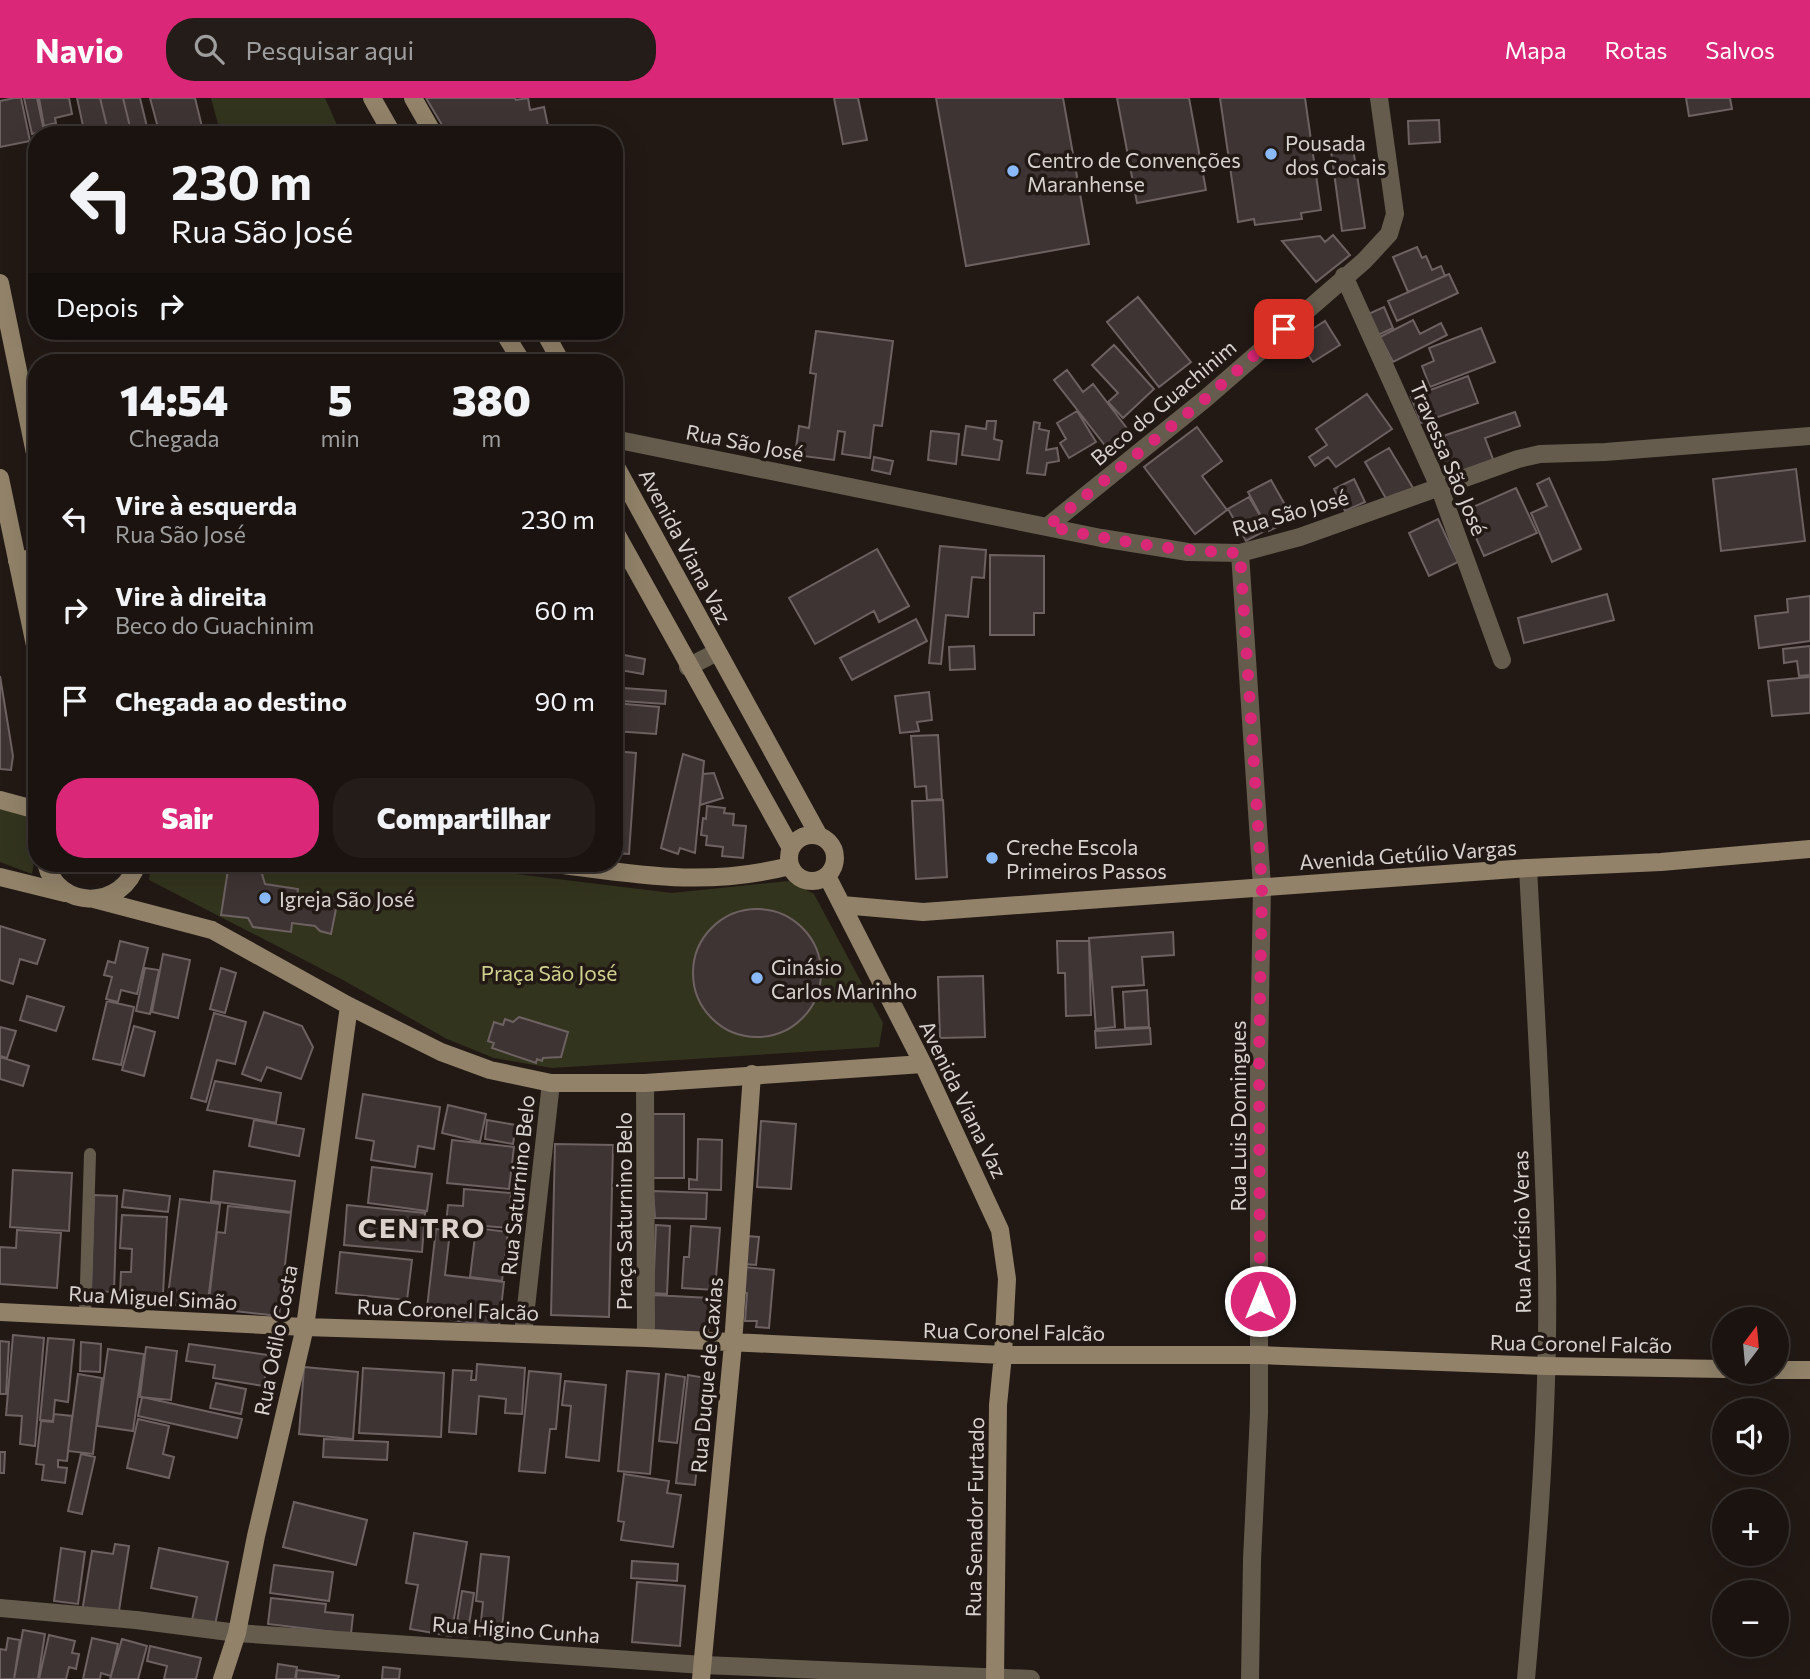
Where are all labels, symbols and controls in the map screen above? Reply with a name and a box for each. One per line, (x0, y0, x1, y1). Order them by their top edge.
search box (166, 18, 656, 81)
text: Navio (35, 29, 124, 70)
icon: search (190, 30, 228, 68)
text: Pesquisar aqui (246, 34, 414, 65)
text: Mapa (1505, 35, 1567, 64)
text: Rotas (1605, 35, 1667, 64)
text: Salvos (1705, 35, 1775, 64)
place label: Pousada dos Cocais (1285, 130, 1386, 179)
marker: Pousada dos Cocais (1263, 146, 1279, 162)
place label: Centro de Convenções Maranhense (1027, 147, 1241, 196)
text: 230 m (171, 150, 312, 210)
icon: left (56, 154, 147, 245)
marker: Centro de Convenções Maranhense (1005, 163, 1021, 179)
text: Rua São José (171, 210, 353, 250)
icon: right (152, 287, 190, 325)
text: Depois (56, 291, 138, 322)
pin (1254, 299, 1314, 359)
icon: arrive (1265, 310, 1303, 348)
street label: Beco do Guachinim (1085, 334, 1241, 470)
text: 14:54 (120, 373, 228, 425)
text: 5 (328, 373, 352, 425)
text: 380 (452, 373, 531, 425)
street label: Travessa São José (1405, 377, 1493, 539)
street label: Rua São José (684, 418, 806, 466)
text: Chegada (129, 424, 220, 452)
text: min (320, 424, 360, 452)
text: m (481, 424, 501, 452)
street label: Avenida Viana Vaz (635, 464, 737, 628)
street label: Rua São José (1229, 484, 1351, 540)
text: Vire à esquerda (115, 489, 297, 520)
icon: left (56, 500, 94, 538)
text: 230 m (521, 503, 595, 534)
text: Rua São José (115, 520, 246, 548)
text: Vire à direita (115, 580, 267, 611)
icon: right (56, 591, 94, 629)
text: 60 m (535, 594, 595, 625)
text: Beco do Guachinim (115, 611, 314, 639)
icon: arrive (56, 682, 94, 720)
text: Chegada ao destino (115, 685, 347, 716)
text: 90 m (535, 685, 595, 716)
button: Sair (56, 778, 319, 858)
button: Compartilhar (333, 778, 595, 858)
place label: Creche Escola Primeiros Passos (1006, 834, 1167, 883)
street label: Avenida Getúlio Vargas (1298, 834, 1518, 874)
marker: Creche Escola Primeiros Passos (984, 850, 1000, 866)
place label: Igreja São José (279, 886, 415, 911)
marker: Igreja São José (257, 890, 273, 906)
place label: Ginásio Carlos Marinho (771, 954, 917, 1003)
park label: Praça São José (481, 960, 617, 985)
marker: Ginásio Carlos Marinho (749, 970, 765, 986)
street label: Avenida Viana Vaz (915, 1016, 1013, 1182)
street label: Rua Luis Domingues (1225, 1021, 1250, 1211)
street label: Rua Saturnino Belo (495, 1094, 539, 1276)
street label: Praça Saturnino Belo (611, 1112, 636, 1310)
street label: Rua Acrísio Veras (1507, 1150, 1535, 1314)
district label: CENTRO (358, 1210, 486, 1244)
street label: Rua Odilo Costa (248, 1262, 302, 1418)
position arrow (1223, 1264, 1297, 1338)
street label: Rua Duque de Caxias (685, 1276, 727, 1474)
street label: Rua Miguel Simão (68, 1280, 238, 1314)
street label: Rua Coronel Falcão (356, 1293, 540, 1325)
north arrow (1712, 1307, 1788, 1384)
map controls (1712, 1307, 1789, 1657)
street label: Rua Coronel Falcão (923, 1317, 1105, 1345)
street label: Rua Coronel Falcão (1490, 1329, 1672, 1357)
button: sound (1712, 1398, 1789, 1475)
street label: Rua Senador Furtado (960, 1417, 988, 1617)
button: + (1712, 1489, 1789, 1566)
button: − (1712, 1580, 1789, 1657)
street label: Rua Higino Cunha (431, 1611, 601, 1647)

